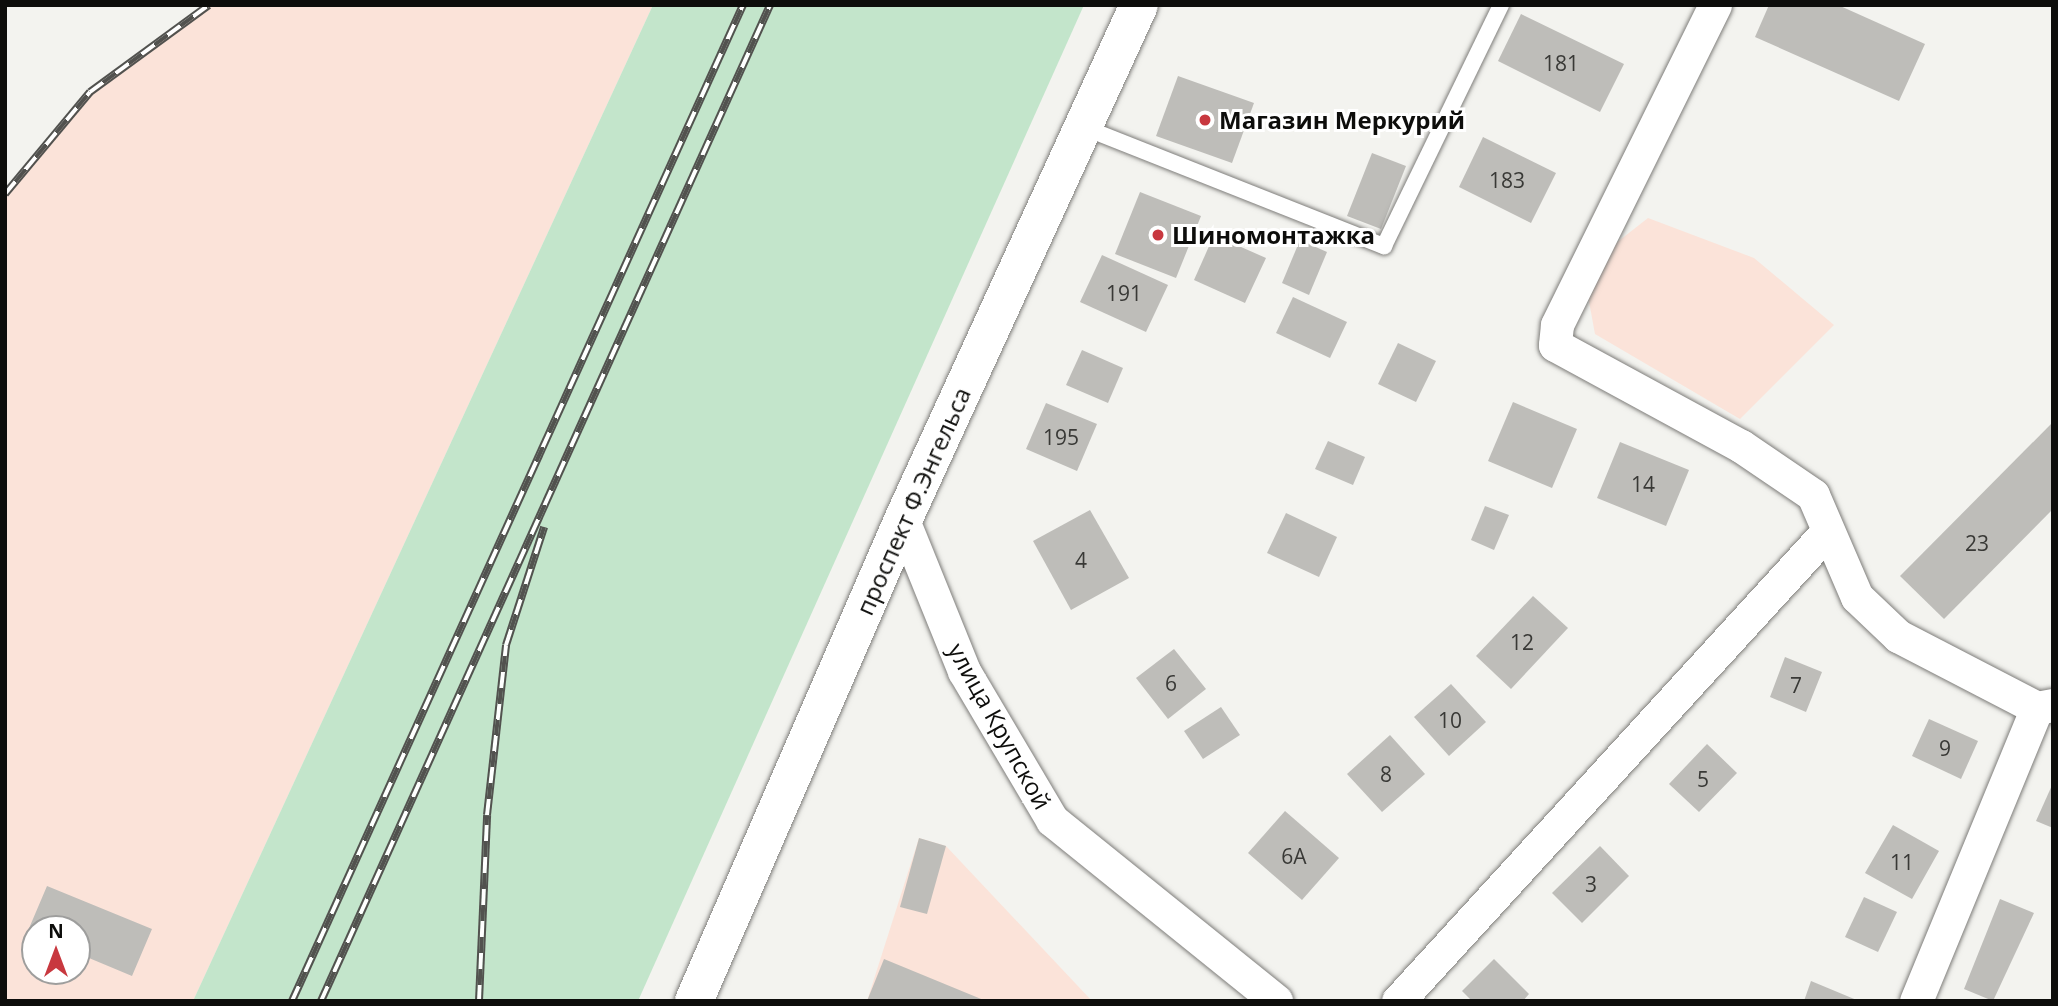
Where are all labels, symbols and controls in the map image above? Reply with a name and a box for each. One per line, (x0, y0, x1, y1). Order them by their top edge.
house number: 181 (1543, 50, 1579, 76)
place label: Магазин Меркурий (1219, 106, 1465, 134)
marker: Магазин Меркурий (1197, 112, 1213, 128)
house number: 183 (1489, 167, 1525, 193)
place label: Шиномонтажка (1172, 221, 1375, 249)
marker: Шиномонтажка (1150, 227, 1166, 243)
house number: 191 (1106, 280, 1142, 306)
street label: проспект Ф.Энгельса (850, 383, 976, 619)
house number: 195 (1043, 424, 1079, 450)
house number: 14 (1631, 471, 1655, 497)
house number: 23 (1965, 530, 1989, 556)
house number: 4 (1075, 547, 1087, 573)
house number: 12 (1510, 629, 1534, 655)
street label: улица Крупской (942, 638, 1058, 814)
house number: 6 (1165, 670, 1177, 696)
house number: 7 (1790, 672, 1802, 698)
house number: 10 (1438, 707, 1462, 733)
house number: 9 (1939, 735, 1951, 761)
house number: 8 (1380, 761, 1392, 787)
house number: 5 (1697, 766, 1709, 792)
house number: 6А (1281, 843, 1307, 869)
house number: 11 (1890, 849, 1914, 875)
house number: 3 (1585, 871, 1597, 897)
north arrow (21, 915, 91, 985)
text: N (48, 918, 64, 944)

